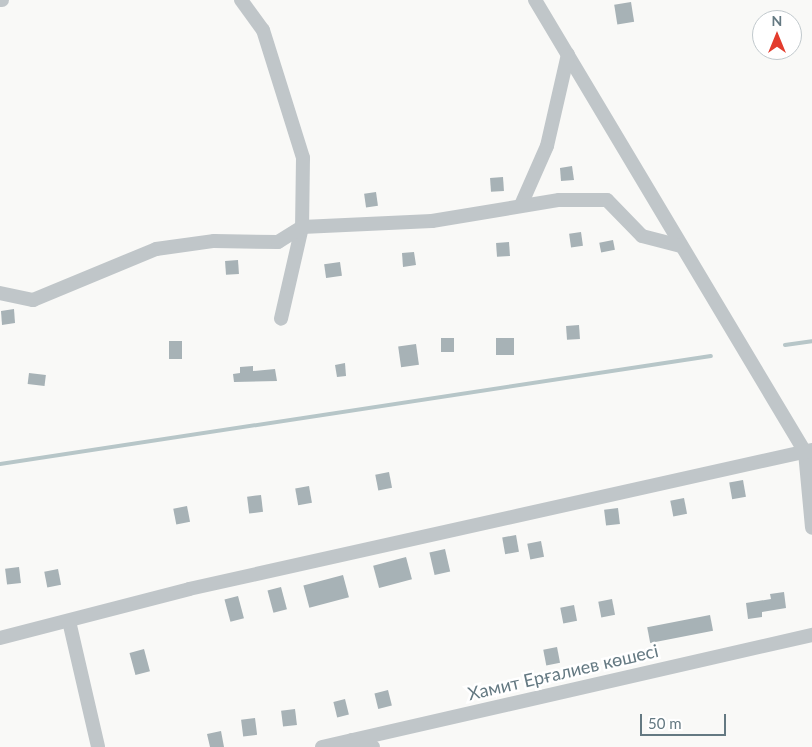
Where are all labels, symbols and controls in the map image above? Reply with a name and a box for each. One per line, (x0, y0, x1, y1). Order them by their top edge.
north arrow (752, 10, 802, 60)
text: N (772, 12, 782, 29)
street label: Хамит Ерғалиев көшесі (466, 640, 660, 704)
scale bar (642, 704, 728, 736)
text: 50 m (648, 714, 682, 732)

